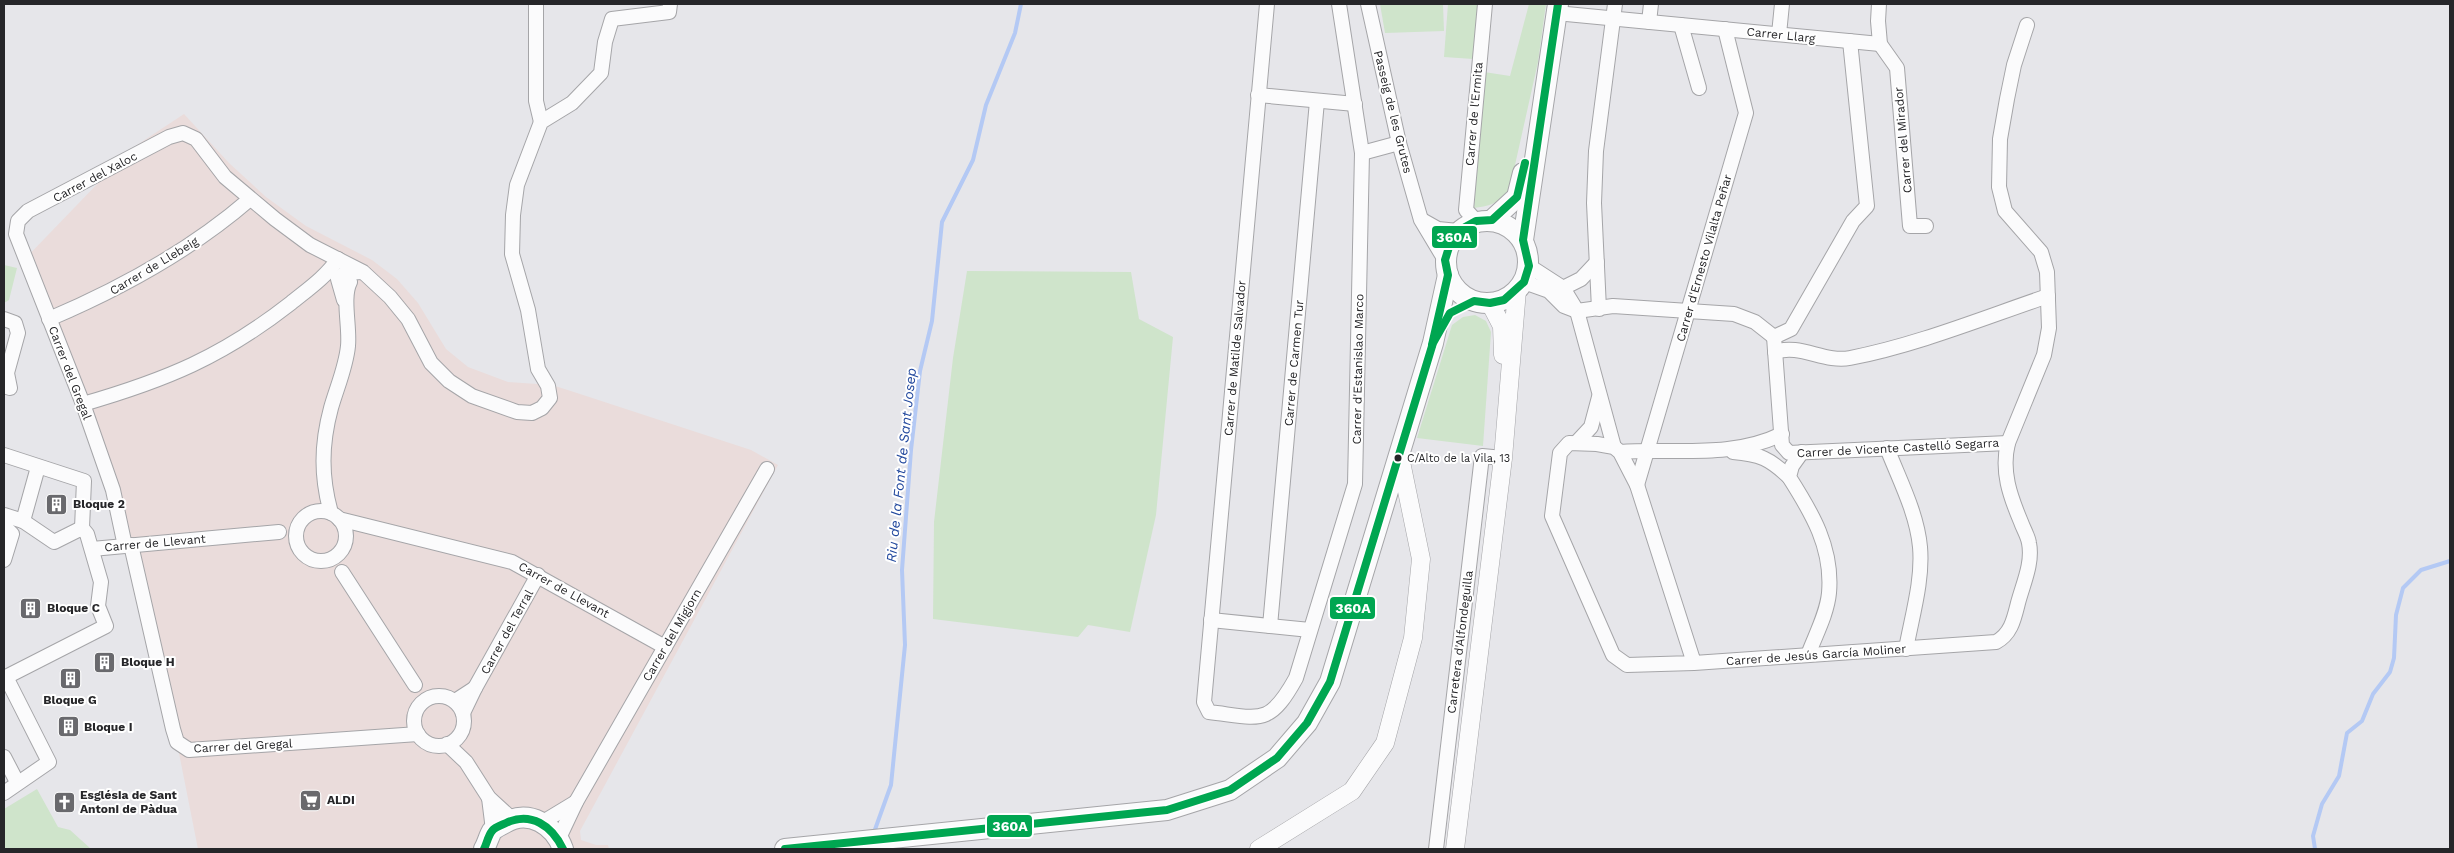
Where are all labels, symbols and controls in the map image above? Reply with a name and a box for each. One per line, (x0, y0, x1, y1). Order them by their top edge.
street label: Carrer Llarg (1746, 24, 1817, 46)
street label: Passeig de les Grutes (1371, 49, 1415, 175)
street label: Carrer de l'Ermita (1462, 61, 1486, 166)
street label: Carrer del Mirador (1891, 86, 1915, 194)
street label: Carrer del Xaloc (50, 149, 140, 205)
street label: Carrer d'Ernesto Vilalta Peñar (1673, 173, 1735, 343)
line badge: 360A (1431, 225, 1478, 249)
text: 360A (1436, 229, 1472, 245)
street label: Carrer de Llebeig (107, 234, 201, 298)
street label: Carrer de Matilde Salvador (1221, 279, 1249, 436)
street label: Carrer d'Estanislao Marco (1350, 294, 1366, 444)
street label: Carrer de Carmen Tur (1281, 299, 1307, 427)
street label: Carrer del Gregal (46, 324, 94, 422)
water label: Riu de la Font de Sant Josep (883, 367, 919, 563)
street label: Carrer de Vicente Castelló Segarra (1796, 436, 2000, 460)
place label: C/Alto de la Vila, 13 (1407, 452, 1510, 465)
marker: C/Alto de la Vila, 13 (1393, 453, 1403, 463)
building icon: Bloque 2 (45, 492, 69, 516)
place label: Bloque 2 (73, 497, 125, 511)
street label: Carrer de Llevant (104, 532, 206, 554)
street label: Carrer de Llevant (516, 559, 612, 621)
street label: Carretera d'Alfondeguilla (1444, 569, 1476, 714)
street label: Carrer del Migjorn (640, 586, 704, 684)
street label: Carrer del Terral (478, 587, 536, 677)
building icon: Bloque C (19, 596, 43, 620)
line badge: 360A (1329, 596, 1376, 620)
text: 360A (1335, 600, 1371, 616)
place label: Bloque C (47, 601, 100, 615)
street label: Carrer de Jesús García Moliner (1726, 642, 1907, 668)
building icon: Bloque H (93, 650, 117, 674)
place label: Bloque H (121, 655, 175, 669)
building icon: Bloque G (58, 667, 82, 691)
place label: Bloque G (43, 693, 97, 707)
building icon: Bloque I (56, 715, 80, 739)
place label: Bloque I (84, 720, 132, 734)
street label: Carrer del Gregal (193, 736, 293, 756)
place label: Església de Sant Antoni de Pàdua (80, 788, 178, 816)
supermarket icon: ALDI (299, 788, 323, 812)
church icon: Església de Sant Antoni de Pàdua (52, 790, 76, 814)
place label: ALDI (327, 793, 355, 807)
line badge: 360A (986, 814, 1033, 838)
text: 360A (992, 818, 1028, 834)

